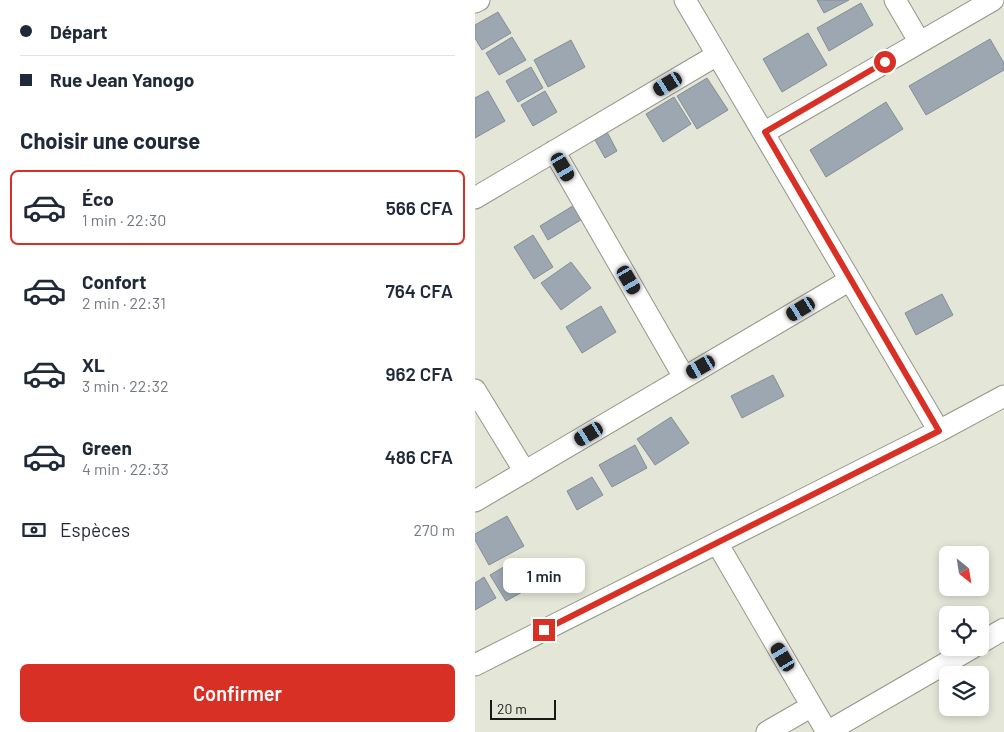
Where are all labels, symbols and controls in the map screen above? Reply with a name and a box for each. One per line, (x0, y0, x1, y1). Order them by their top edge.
text: Départ (50, 20, 108, 43)
route start (874, 51, 896, 73)
text: Rue Jean Yanogo (50, 68, 194, 91)
car (651, 70, 684, 98)
text: Choisir une course (20, 127, 200, 153)
car (549, 150, 576, 184)
icon: car (22, 185, 67, 230)
text: Éco (82, 187, 114, 210)
text: 566 CFA (386, 196, 453, 219)
text: 1 min · 22:30 (82, 210, 166, 229)
car (615, 263, 642, 297)
icon: car (22, 268, 67, 313)
text: Confort (82, 270, 146, 293)
text: 764 CFA (385, 279, 453, 302)
text: 2 min · 22:31 (82, 293, 166, 312)
car (784, 295, 817, 323)
icon: car (22, 351, 67, 396)
text: XL (82, 353, 105, 376)
car (684, 353, 717, 381)
text: 962 CFA (385, 362, 453, 385)
text: 3 min · 22:32 (82, 376, 169, 395)
car (572, 420, 605, 448)
icon: car (22, 434, 67, 479)
text: Green (82, 436, 132, 459)
text: 486 CFA (385, 445, 453, 468)
text: 4 min · 22:33 (82, 459, 169, 478)
icon: cash (20, 516, 48, 544)
text: Espèces (60, 518, 130, 541)
text: 270 m (413, 520, 455, 539)
north arrow (939, 546, 989, 596)
map controls (939, 546, 989, 716)
callout: 1 min (503, 558, 585, 592)
text: 1 min (527, 566, 561, 585)
button: locate (939, 606, 989, 656)
route end (533, 619, 555, 641)
car (768, 640, 797, 674)
button: Confirmer (20, 664, 455, 722)
button: layers (939, 666, 989, 716)
scale bar (490, 697, 556, 720)
text: 20 m (497, 700, 527, 717)

